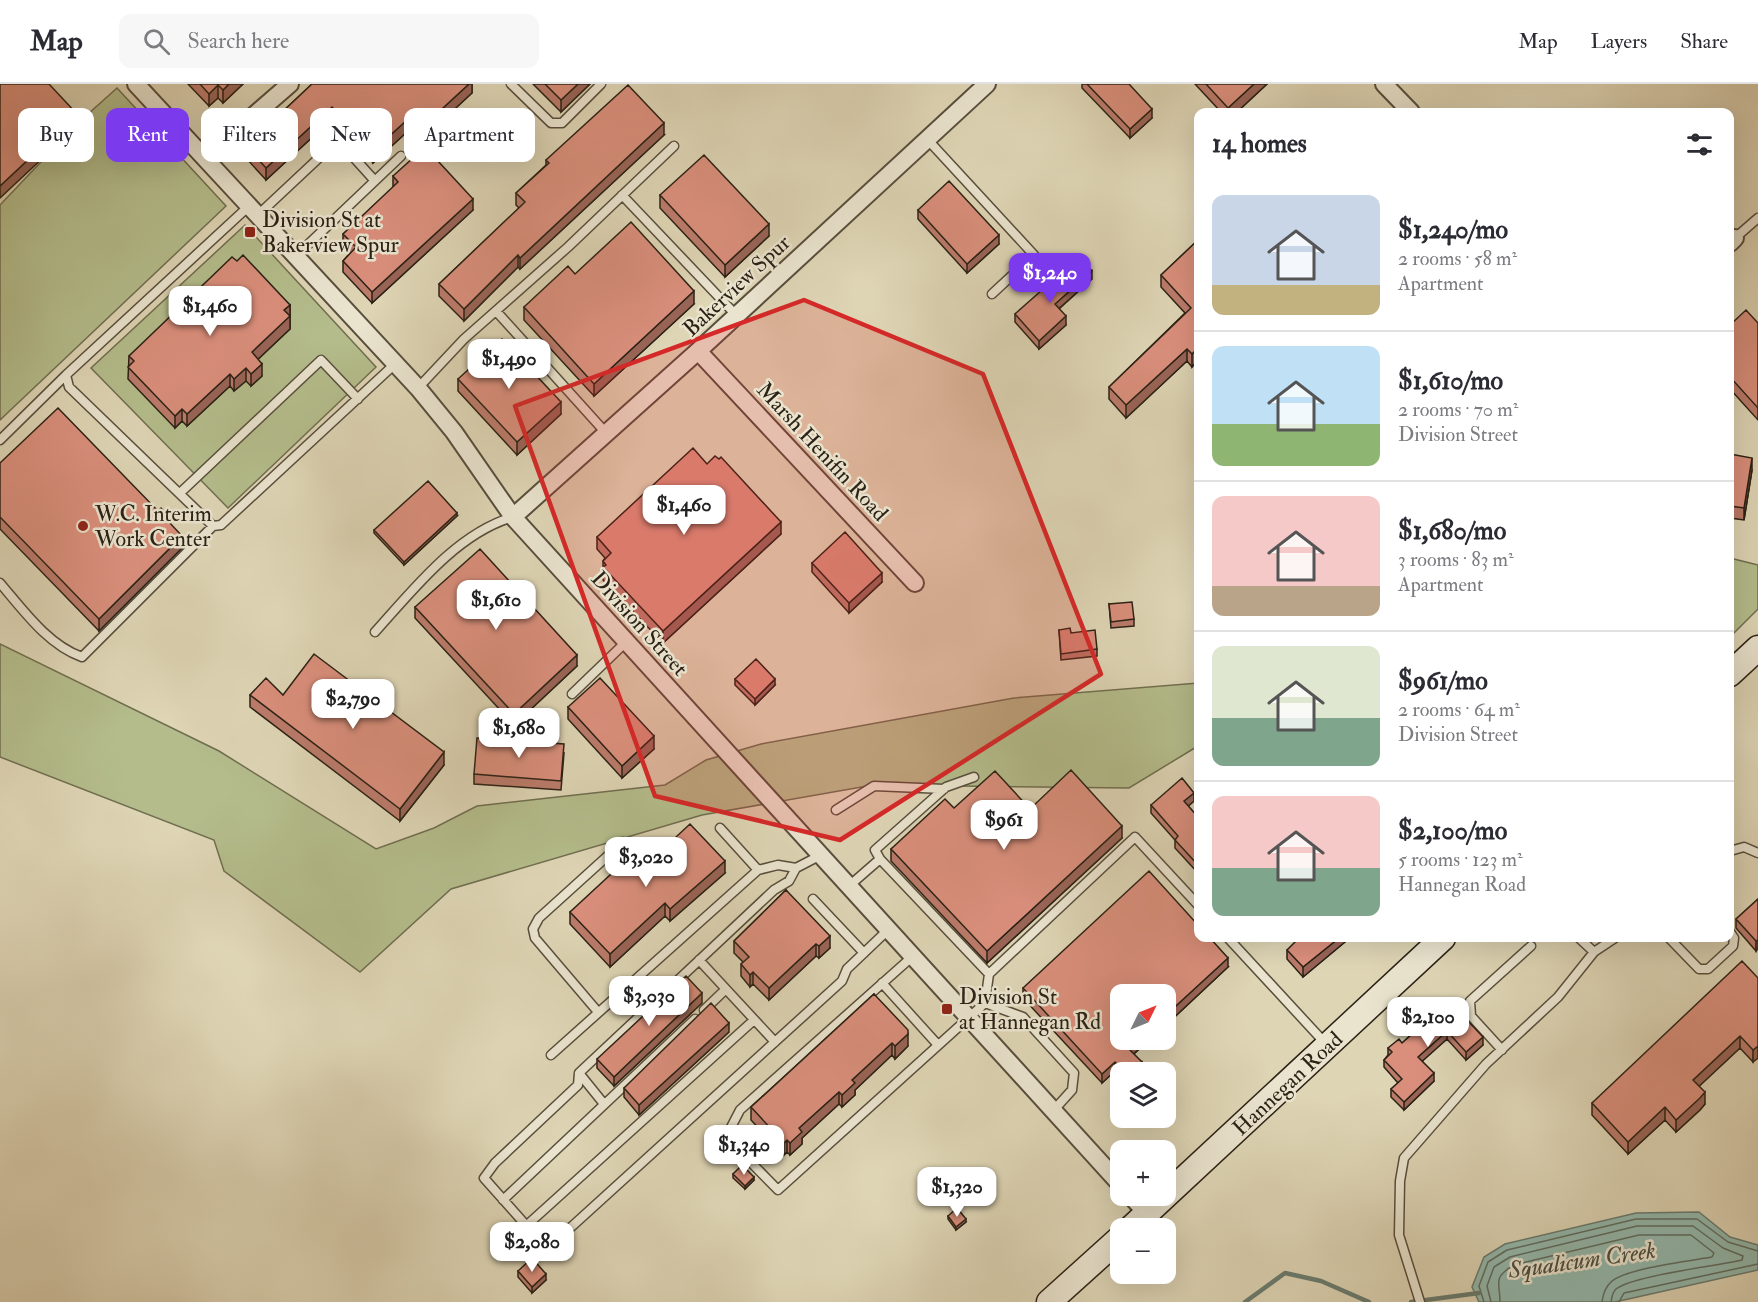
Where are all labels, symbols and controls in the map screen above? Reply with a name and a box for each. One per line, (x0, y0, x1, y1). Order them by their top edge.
search box (119, 14, 539, 68)
text: Map (30, 24, 83, 59)
icon: search (140, 25, 173, 58)
text: Search here (188, 27, 289, 55)
text: Map (1518, 28, 1558, 55)
text: Layers (1591, 28, 1647, 55)
text: Share (1680, 28, 1728, 55)
chip: Buy (18, 108, 94, 162)
chip: Rent (106, 108, 189, 162)
chip: Filters (201, 108, 298, 162)
chip: New (310, 108, 392, 162)
chip: Apartment (404, 108, 535, 162)
text: 14 homes (1212, 128, 1307, 160)
icon: filters (1683, 128, 1716, 161)
place label: Division St at Bakerview Spur (262, 206, 400, 260)
text: $1,240/mo (1398, 214, 1508, 246)
icon: home (1260, 219, 1332, 291)
marker: Division St at Bakerview Spur (243, 225, 257, 239)
street label: Bakerview Spur (677, 228, 798, 343)
text: 2 rooms · 58 m² (1398, 246, 1517, 271)
pin: $1,240 (1001, 253, 1099, 304)
text: $1,240 (1023, 260, 1077, 285)
text: Apartment (1398, 271, 1483, 296)
pin: $1,460 (161, 286, 259, 337)
text: $1,460 (183, 293, 237, 318)
pin: $1,490 (460, 339, 558, 390)
text: $1,490 (482, 346, 536, 371)
text: $1,610/mo (1398, 365, 1503, 397)
icon: home (1260, 370, 1332, 442)
street label: Marsh Henifin Road (751, 376, 894, 527)
text: 2 rooms · 70 m² (1398, 397, 1518, 422)
text: Division Street (1398, 422, 1518, 447)
pin: $1,460 (635, 485, 733, 536)
text: $1,460 (657, 492, 711, 517)
place label: W.C. Interim Work Center (94, 500, 212, 553)
text: $1,680/mo (1398, 515, 1506, 547)
marker: W.C. Interim Work Center (76, 519, 90, 533)
icon: home (1260, 520, 1332, 592)
text: 3 rooms · 83 m² (1398, 547, 1514, 572)
street label: Division Street (585, 565, 694, 682)
text: Apartment (1398, 572, 1483, 597)
pin: $1,610 (447, 580, 545, 631)
text: $1,610 (471, 587, 521, 612)
text: $961/mo (1398, 665, 1488, 697)
icon: home (1260, 670, 1332, 742)
pin: $2,790 (304, 679, 402, 730)
text: $2,790 (325, 686, 381, 711)
text: 2 rooms · 64 m² (1398, 697, 1520, 722)
pin: $1,680 (470, 708, 568, 759)
text: $1,680 (493, 715, 545, 740)
text: Division Street (1398, 722, 1518, 747)
pin: $961 (968, 800, 1040, 851)
text: $961 (985, 807, 1023, 832)
text: $2,100/mo (1398, 815, 1507, 847)
icon: home (1260, 820, 1332, 892)
pin: $3,020 (597, 837, 695, 888)
text: $3,020 (619, 844, 673, 869)
text: 5 rooms · 123 m² (1398, 847, 1523, 872)
text: Hannegan Road (1398, 872, 1526, 897)
pin: $3,030 (600, 976, 698, 1027)
text: $3,030 (623, 983, 675, 1008)
place label: Division St at Hannegan Rd (959, 983, 1101, 1036)
north arrow (1110, 984, 1176, 1050)
map controls (1110, 984, 1176, 1284)
pin: $2,100 (1379, 997, 1477, 1048)
marker: Division St at Hannegan Rd (940, 1002, 954, 1016)
text: $2,100 (1401, 1004, 1455, 1029)
street label: Hannegan Road (1227, 1025, 1349, 1142)
button: layers (1110, 1062, 1176, 1128)
pin: $1,340 (695, 1125, 793, 1176)
text: $1,340 (718, 1132, 770, 1157)
button: + (1110, 1140, 1176, 1206)
pin: $1,320 (908, 1167, 1006, 1218)
text: $1,320 (931, 1174, 983, 1199)
button: − (1110, 1218, 1176, 1284)
pin: $2,080 (483, 1222, 581, 1273)
text: $2,080 (504, 1229, 560, 1254)
water label: Squalicum Creek (1505, 1235, 1658, 1286)

